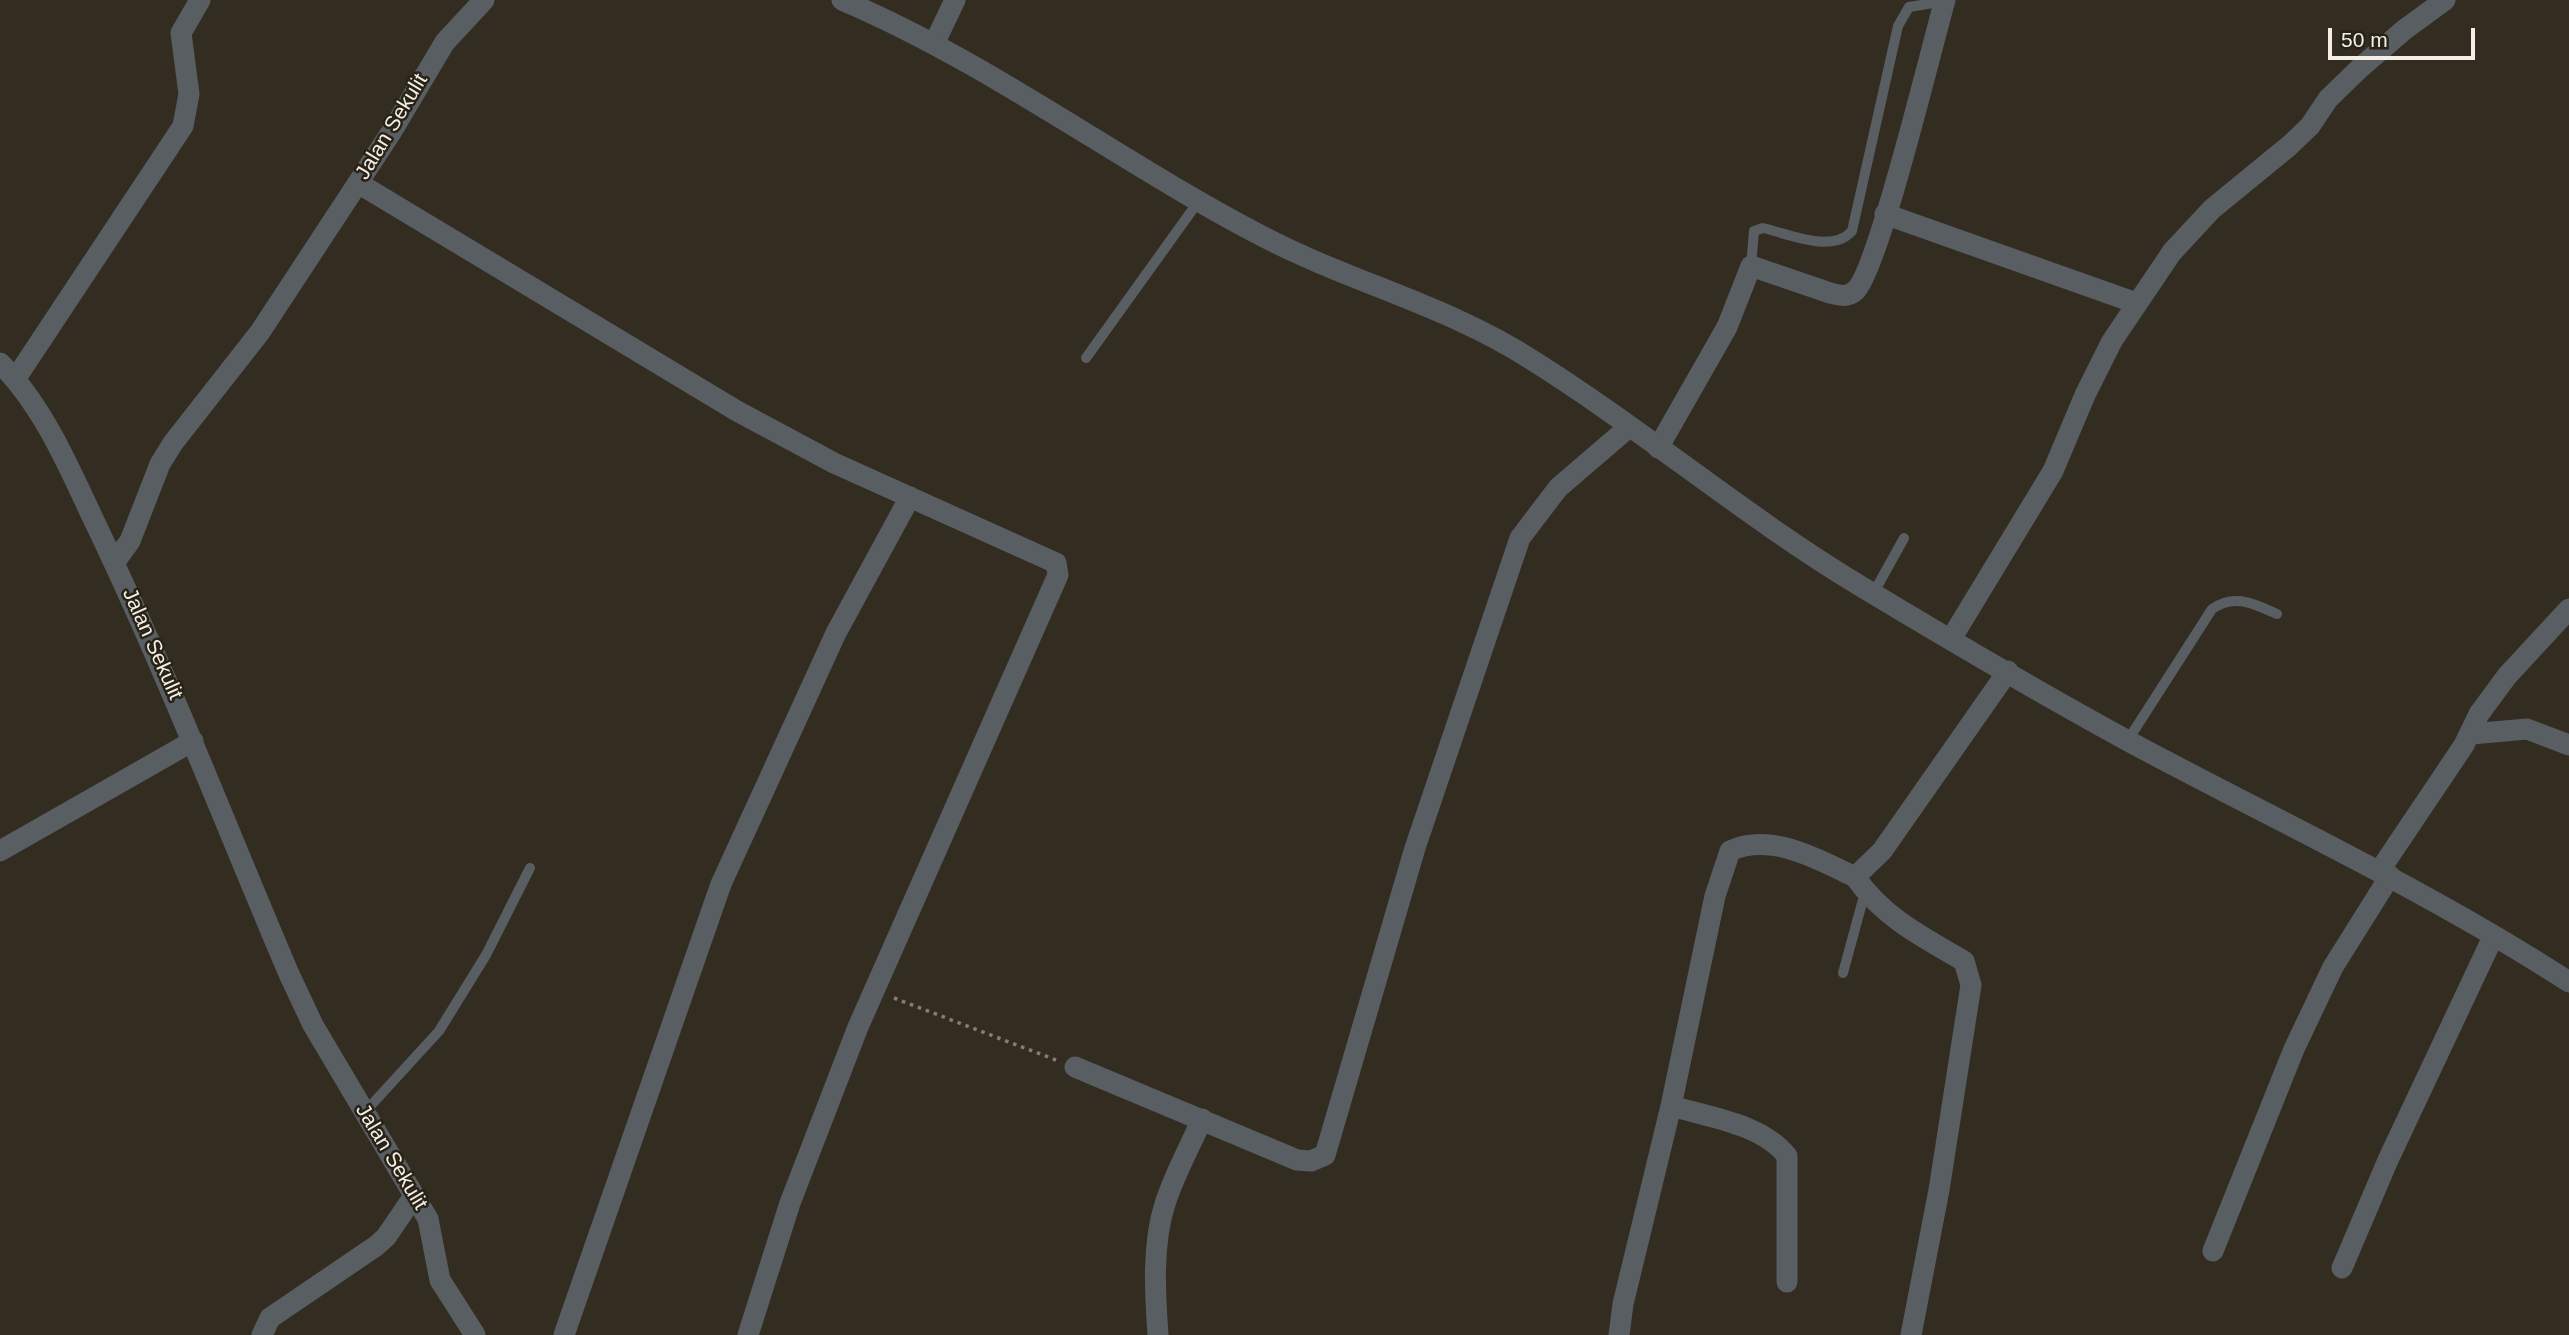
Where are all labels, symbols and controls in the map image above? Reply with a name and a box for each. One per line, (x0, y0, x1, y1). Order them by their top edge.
scale bar (2331, 14, 2478, 58)
text: 50 m (2341, 28, 2388, 51)
street label: Jalan Sekulit (351, 69, 433, 185)
street label: Jalan Sekulit (116, 584, 188, 704)
street label: Jalan Sekulit (350, 1099, 432, 1215)

